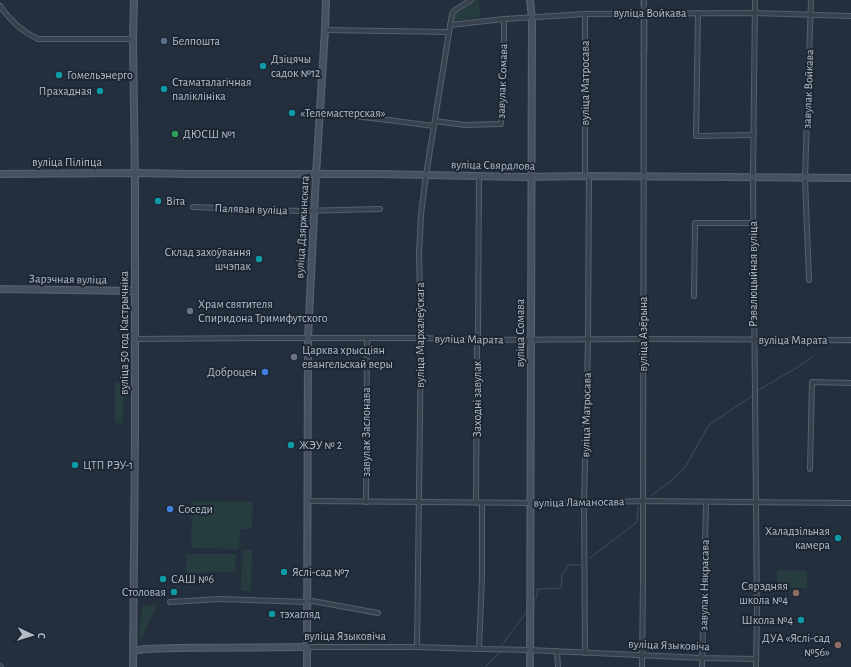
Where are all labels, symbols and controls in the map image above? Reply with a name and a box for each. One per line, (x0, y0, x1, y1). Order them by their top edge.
street label: вуліца Войкава (614, 7, 687, 20)
place label: Белпошта (172, 35, 220, 47)
marker: Белпошта (159, 36, 169, 46)
street label: вуліца Матросава (579, 40, 592, 126)
street label: завулак Сомава (495, 43, 510, 119)
street label: завулак Войкава (801, 49, 816, 129)
place label: Дзіцячы садок №12 (271, 53, 321, 79)
marker: Дзіцячы садок №12 (258, 61, 268, 71)
place label: Гомельэнерго (67, 69, 133, 81)
marker: Гомельэнерго (54, 70, 64, 80)
place label: Стаматалагічная паліклініка (172, 76, 252, 102)
marker: Стаматалагічная паліклініка (159, 84, 169, 94)
place label: Прахадная (39, 85, 92, 97)
marker: Прахадная (95, 86, 105, 96)
place label: «Телемастерская» (300, 107, 386, 119)
marker: «Телемастерская» (287, 108, 297, 118)
place label: ДЮСШ №1 (183, 128, 236, 140)
marker: ДЮСШ №1 (170, 129, 180, 139)
street label: вуліца Піліпца (32, 156, 102, 169)
street label: вуліца Свярдлова (451, 158, 536, 173)
street label: вуліца Дзяржынскага (293, 175, 312, 279)
place label: Віта (166, 195, 186, 207)
marker: Віта (153, 196, 163, 206)
street label: Палявая вуліца (214, 202, 288, 217)
street label: Рэвалюцыйная вуліца (747, 221, 760, 327)
place label: Склад захоўвання шчэпак (165, 246, 251, 272)
marker: Склад захоўвання шчэпак (254, 254, 264, 264)
street label: вуліца 50 год Кастрычніка (118, 271, 131, 395)
street label: Зарэчная вуліца (29, 272, 108, 287)
street label: вуліца Мархалеўскага (414, 282, 427, 388)
street label: вуліца Азёрына (637, 296, 650, 372)
place label: Храм святителя Спиридона Тримифутского (198, 298, 328, 325)
street label: вуліца Сомава (514, 298, 527, 367)
marker: Храм святителя Спиридона Тримифутского (185, 306, 195, 316)
street label: вуліца Марата (434, 332, 504, 347)
street label: вуліца Марата (758, 334, 828, 347)
place label: Царква хрысціян евангельскай веры (302, 344, 393, 370)
marker: Царква хрысціян евангельскай веры (289, 352, 299, 362)
street label: Заходні завулак (471, 360, 484, 437)
place label: Доброцен (207, 366, 257, 378)
marker: Доброцен (260, 367, 270, 377)
street label: вуліца Матросава (579, 372, 594, 458)
street label: завулак Заслонава (360, 387, 373, 477)
place label: ЖЭУ № 2 (299, 439, 343, 451)
marker: ЖЭУ № 2 (286, 440, 296, 450)
place label: ЦТП РЭУ-1 (83, 459, 133, 471)
marker: ЦТП РЭУ-1 (70, 460, 80, 470)
street label: вуліца Ламаносава (533, 495, 625, 510)
place label: Соседи (178, 503, 213, 515)
marker: Соседи (165, 504, 175, 514)
place label: Халадзільная камера (765, 525, 831, 551)
marker: Халадзільная камера (833, 533, 843, 543)
street label: завулак Някрасава (697, 539, 712, 631)
place label: Яслі-сад №7 (292, 566, 349, 578)
marker: Яслі-сад №7 (279, 567, 289, 577)
place label: САШ №6 (171, 573, 214, 585)
marker: САШ №6 (158, 574, 168, 584)
place label: Сярэдняя школа №4 (739, 580, 788, 606)
place label: Столовая (122, 586, 166, 598)
marker: Столовая (169, 587, 179, 597)
marker: Сярэдняя школа №4 (791, 588, 801, 598)
place label: тэхагляд (279, 608, 320, 620)
marker: тэхагляд (267, 609, 277, 619)
place label: Школа №4 (742, 614, 793, 626)
north arrow (12, 615, 52, 655)
marker: Школа №4 (796, 615, 806, 625)
street label: вуліца Языковіча (304, 630, 386, 643)
text: С (36, 632, 47, 639)
place label: ДУА «Яслі-сад №56» (762, 632, 830, 658)
street label: вуліца Языковіча (628, 638, 711, 653)
marker: ДУА «Яслі-сад №56» (833, 640, 843, 650)

